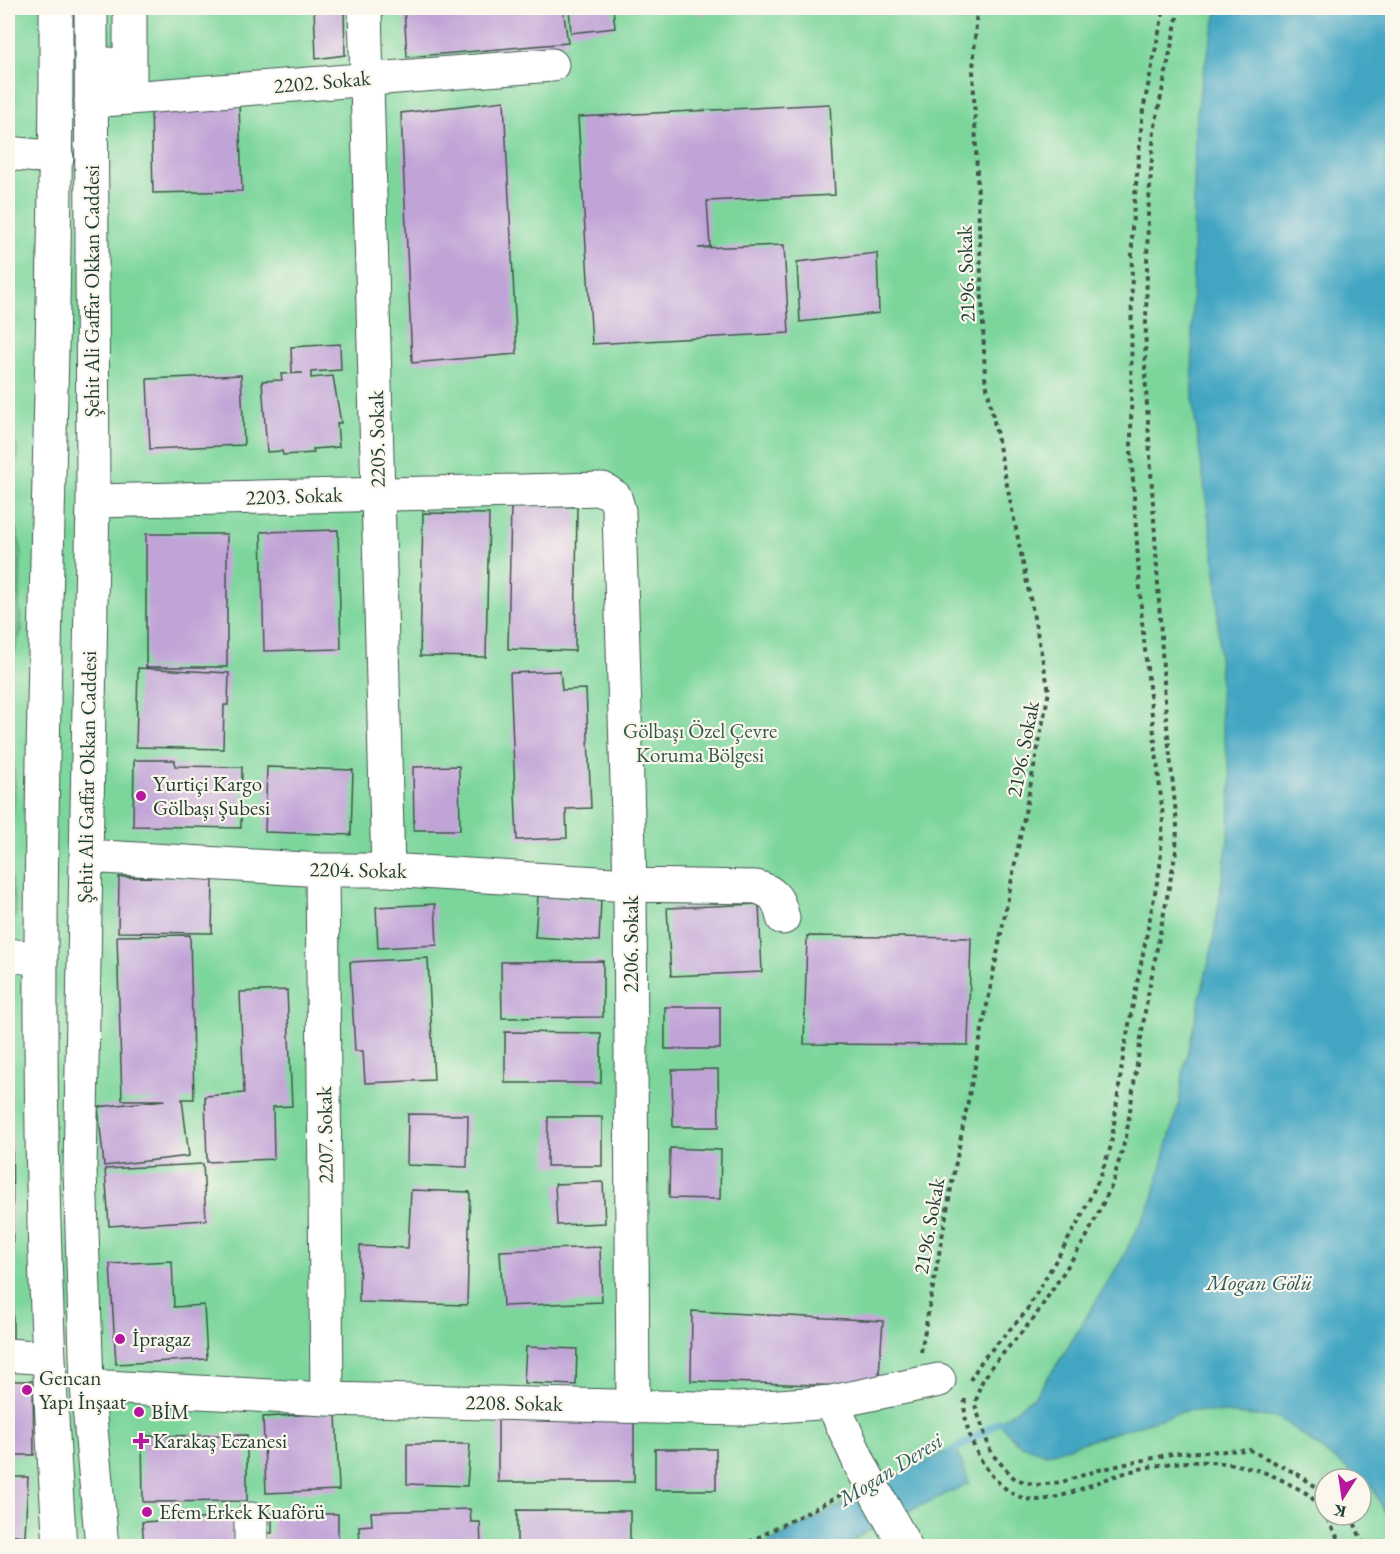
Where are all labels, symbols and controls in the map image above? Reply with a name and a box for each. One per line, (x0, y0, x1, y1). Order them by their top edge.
street label: 2202. Sokak (272, 64, 373, 99)
street label: Şehit Ali Gaffar Okkan Caddesi (78, 165, 105, 417)
street label: 2196. Sokak (950, 224, 981, 323)
street label: 2205. Sokak (362, 389, 391, 488)
street label: 2203. Sokak (245, 480, 344, 511)
street label: Şehit Ali Gaffar Okkan Caddesi (71, 651, 102, 903)
street label: 2196. Sokak (1000, 697, 1045, 799)
park label: Gölbaşı Özel Çevre Koruma Bölgesi (623, 717, 777, 768)
place label: Yurtiçi Kargo Gölbaşı Şubesi (153, 770, 270, 821)
marker: Yurtiçi Kargo Gölbaşı Şubesi (134, 789, 148, 803)
street label: 2204. Sokak (309, 855, 408, 884)
street label: 2206. Sokak (617, 894, 644, 993)
street label: 2207. Sokak (310, 1085, 339, 1184)
street label: 2196. Sokak (907, 1175, 950, 1276)
water label: Mogan Gölü (1204, 1268, 1312, 1297)
place label: İpragaz (132, 1325, 191, 1352)
marker: İpragaz (113, 1332, 127, 1346)
place label: Gencan Yapı İnşaat (39, 1364, 126, 1415)
marker: Gencan Yapı İnşaat (20, 1383, 34, 1397)
street label: 2208. Sokak (465, 1388, 564, 1417)
place label: BİM (151, 1398, 189, 1425)
marker: BİM (132, 1405, 146, 1419)
water label: Mogan Deresi (831, 1425, 949, 1514)
place label: Karakaş Eczanesi (153, 1427, 287, 1454)
marker: Karakaş Eczanesi (134, 1434, 148, 1448)
north arrow (1313, 1467, 1373, 1527)
place label: Efem Erkek Kuaförü (159, 1498, 325, 1525)
text: K (1331, 1499, 1348, 1523)
marker: Efem Erkek Kuaförü (140, 1505, 154, 1519)

